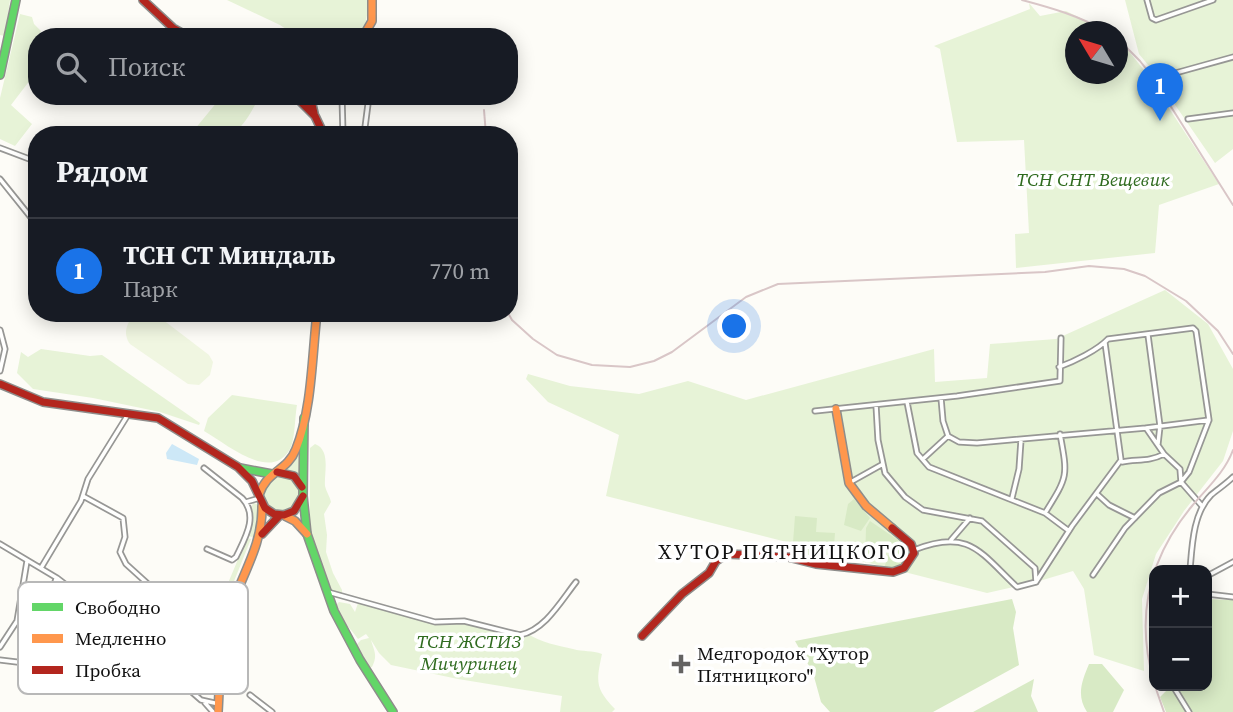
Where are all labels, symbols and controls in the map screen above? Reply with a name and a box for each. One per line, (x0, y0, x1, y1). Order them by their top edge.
north arrow (1065, 21, 1128, 84)
search box (28, 28, 518, 105)
icon: search (52, 48, 90, 86)
text: Поиск (108, 49, 185, 85)
pin: 1 (1137, 63, 1183, 121)
text: Рядом (56, 151, 148, 192)
park label: ТСН СНТ Вещевик (1016, 166, 1170, 192)
text: ТСН СТ Миндаль (123, 237, 335, 273)
text: 1 (73, 255, 85, 287)
text: 770 m (429, 255, 490, 287)
text: Парк (123, 273, 178, 305)
your location (717, 309, 751, 343)
district label: ХУТОР ПЯТНИЦКОГО (658, 537, 908, 566)
map controls (1149, 565, 1212, 691)
button: + (1149, 565, 1212, 628)
legend (18, 582, 248, 694)
text: Свободно (75, 594, 161, 620)
text: Медленно (75, 625, 166, 651)
park label: ТСН ЖСТИЗ Мичуринец (416, 628, 522, 676)
button: − (1149, 628, 1212, 691)
place label: Медгородок "Хутор Пятницкого" (697, 640, 869, 688)
marker: Медгородок "Хутор Пятницкого" (671, 654, 691, 674)
text: Пробка (75, 657, 141, 683)

